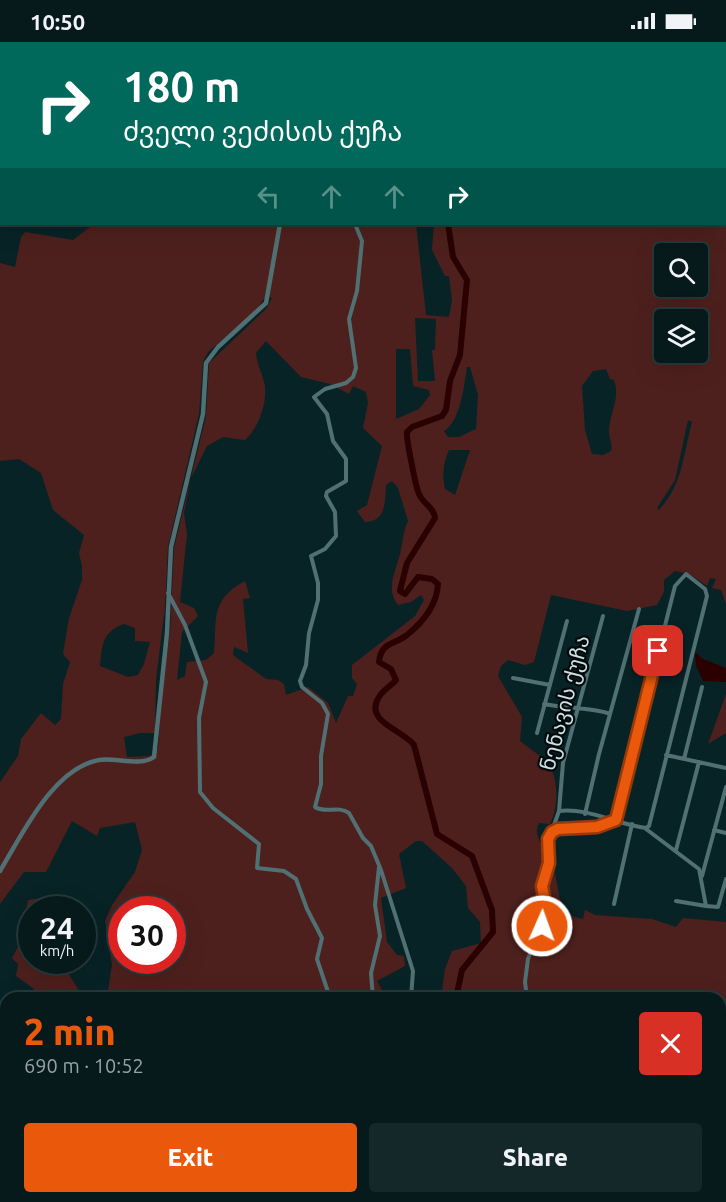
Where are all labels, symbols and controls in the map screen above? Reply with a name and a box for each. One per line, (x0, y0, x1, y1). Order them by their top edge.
text: 10:50 (30, 9, 85, 34)
text: 180 m (123, 63, 240, 110)
icon: right (24, 66, 102, 144)
text: ძველი ვეძისის ქუჩა (123, 116, 402, 146)
icon: left (252, 180, 285, 213)
icon: ahead (315, 180, 348, 213)
icon: ahead (378, 180, 411, 213)
icon: right (441, 180, 474, 213)
map controls (654, 243, 708, 363)
button: search (654, 243, 708, 297)
button: layers (654, 309, 708, 363)
pin (632, 625, 683, 676)
street label: ნენავის ქუჩა (534, 632, 595, 773)
icon: arrive (641, 634, 674, 667)
position arrow (510, 894, 574, 958)
speed limit sign: 30 (108, 896, 186, 974)
text: 24 (40, 911, 74, 945)
text: km/h (40, 942, 74, 959)
text: 2 min (24, 1011, 116, 1052)
button: close (639, 1012, 702, 1075)
text: 690 m · 10:52 (24, 1054, 144, 1077)
button: Exit (24, 1123, 357, 1192)
button: Share (369, 1123, 702, 1192)

